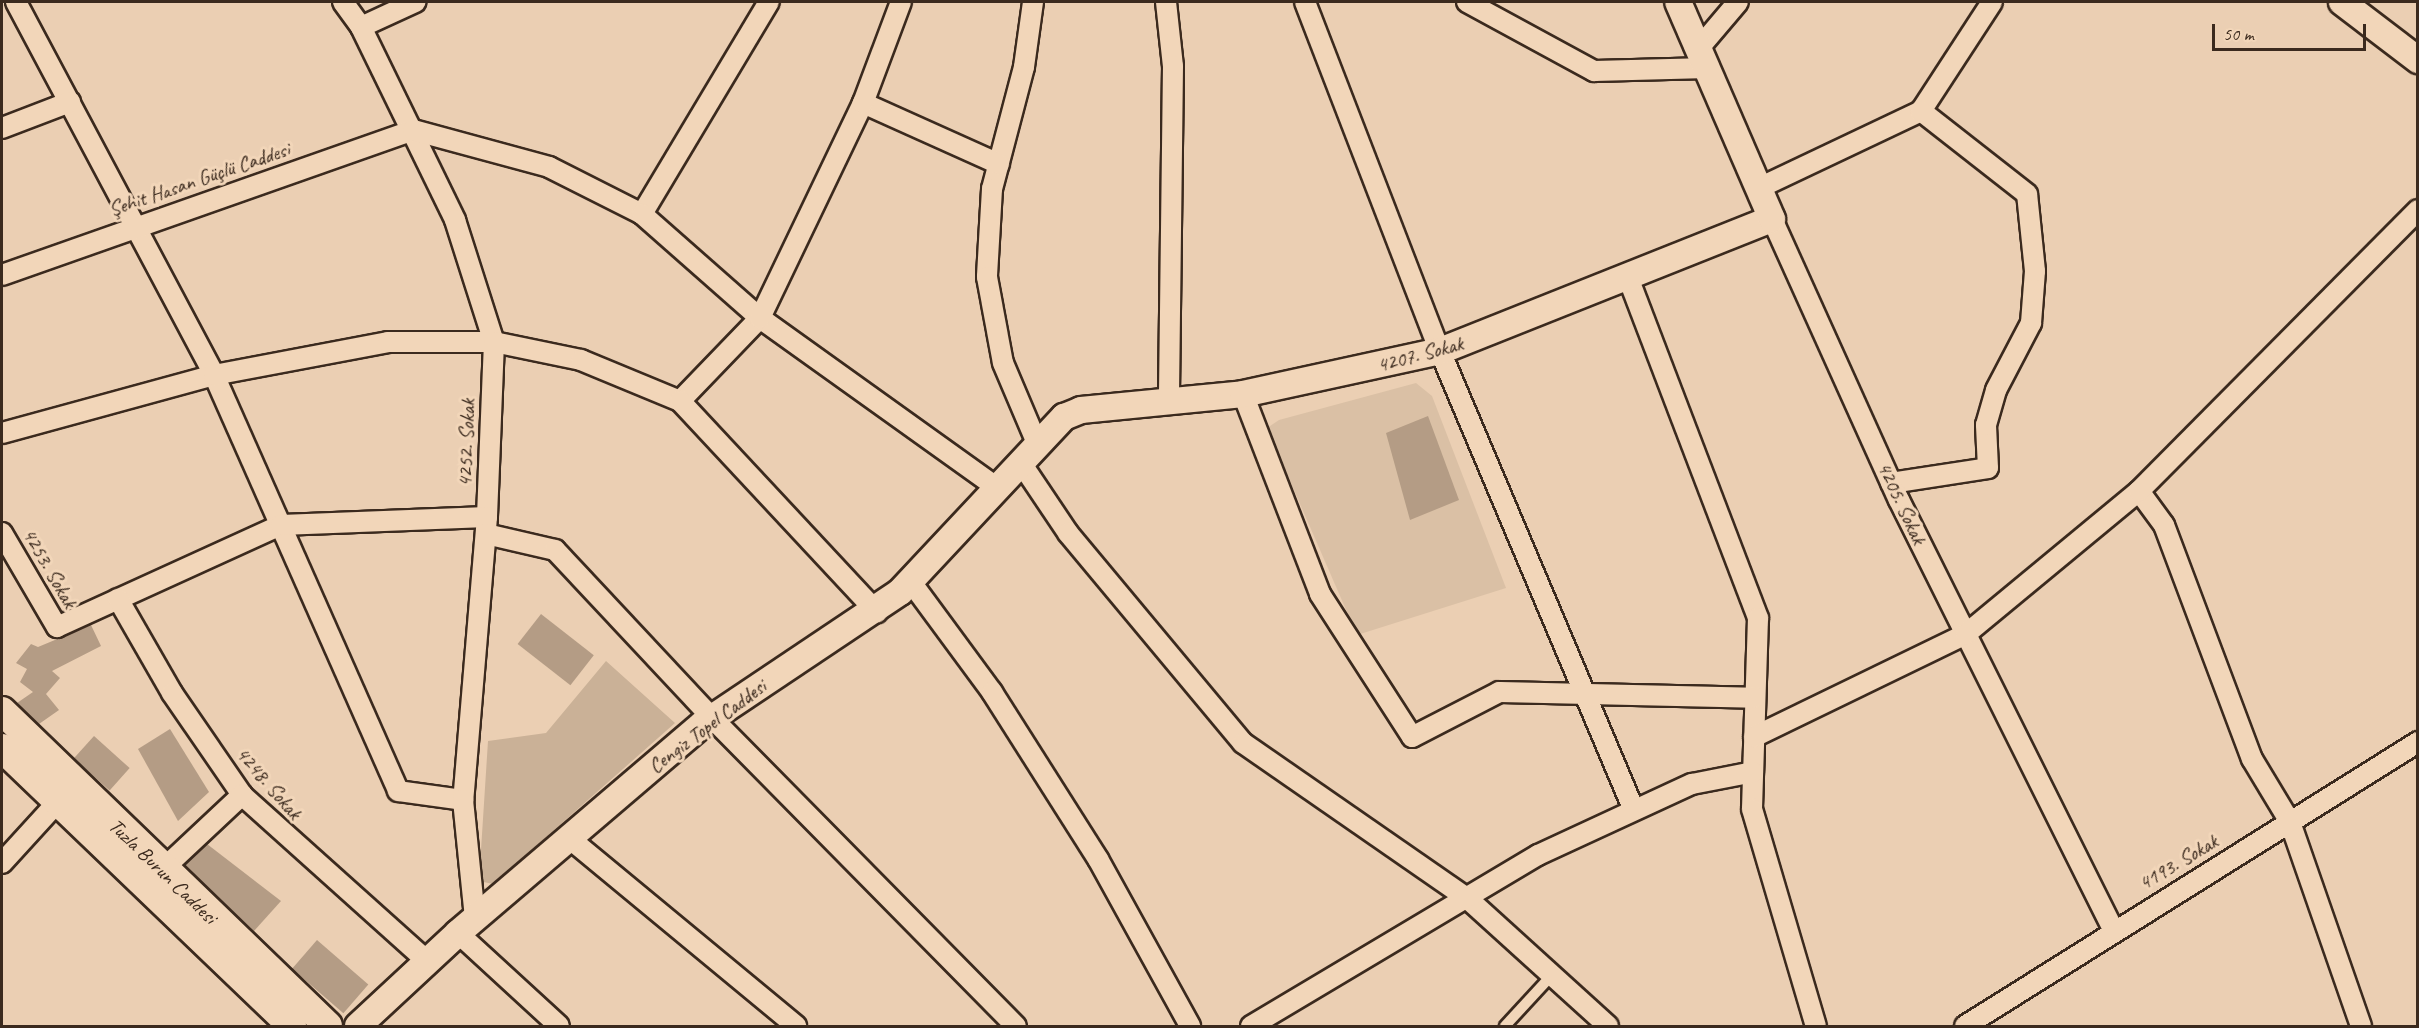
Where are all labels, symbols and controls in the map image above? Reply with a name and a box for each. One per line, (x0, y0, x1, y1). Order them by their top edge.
scale bar (2215, 12, 2370, 50)
text: 50 m (2223, 23, 2254, 45)
street label: Şehit Hasan Güçlü Caddesi (105, 136, 293, 222)
street label: 4207. Sokak (1374, 330, 1466, 378)
street label: 4252. Sokak (452, 398, 480, 488)
street label: 4205. Sokak (1872, 458, 1932, 548)
street label: 4253. Sokak (17, 524, 83, 612)
street label: Cengiz Topel Caddesi (643, 673, 771, 779)
street label: 4248. Sokak (231, 741, 307, 825)
street label: Tuzla Burun Caddesi (103, 813, 223, 929)
street label: 4193. Sokak (2134, 828, 2222, 896)

